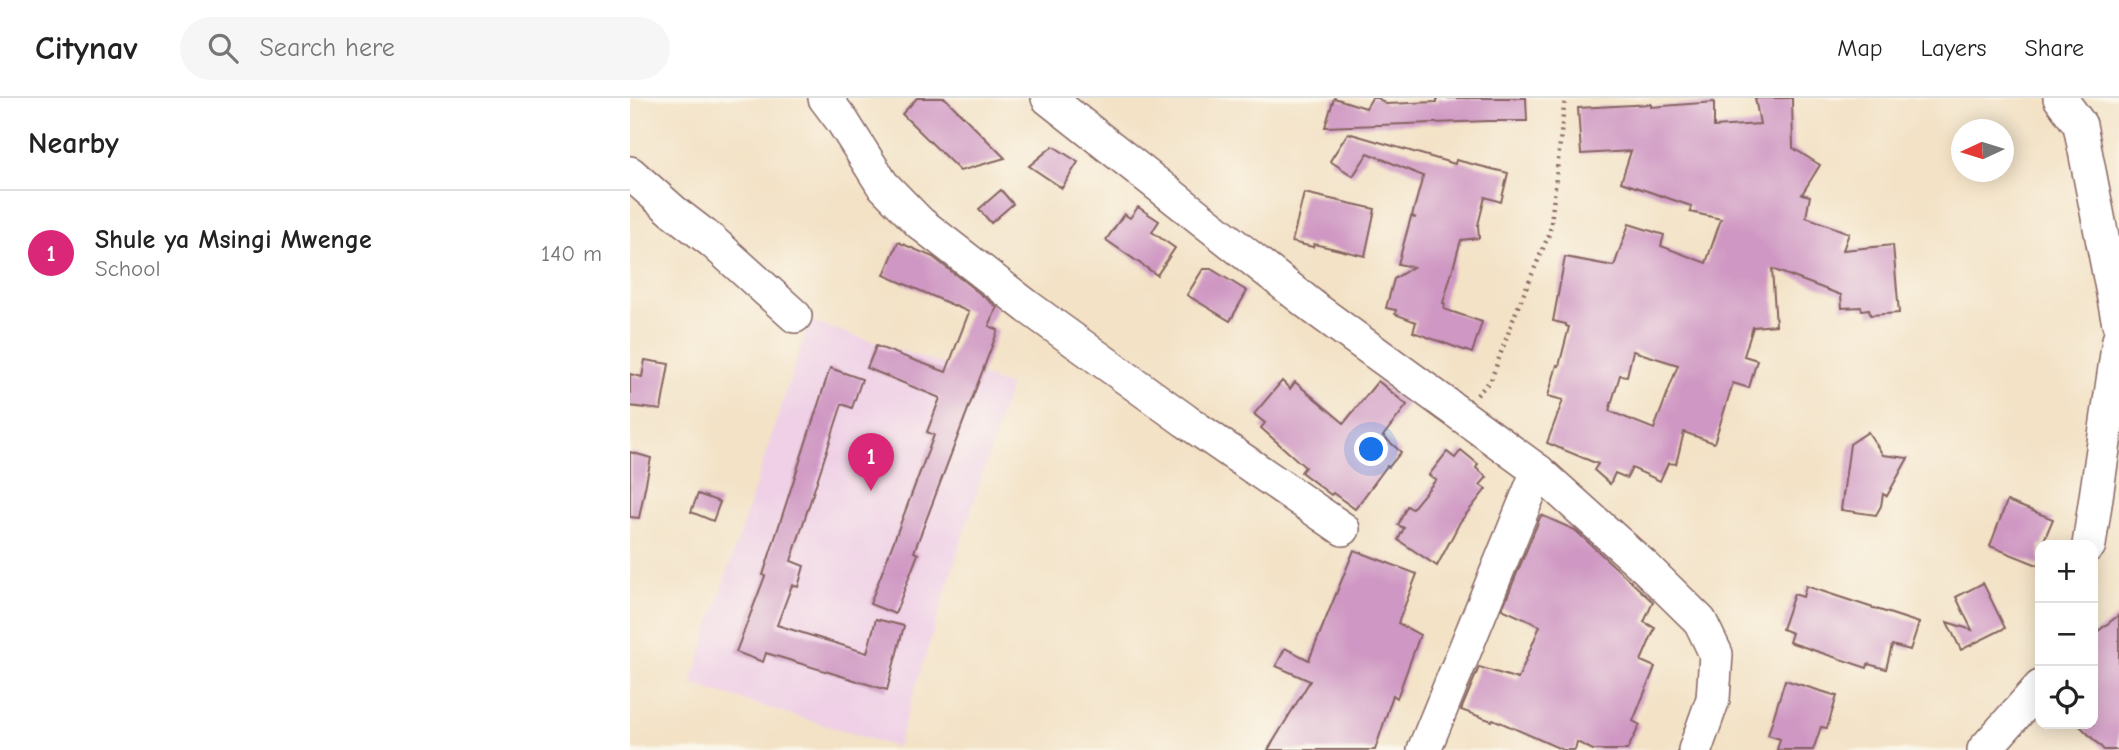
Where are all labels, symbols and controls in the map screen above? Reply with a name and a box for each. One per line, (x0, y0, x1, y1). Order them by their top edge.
search box (180, 17, 670, 80)
text: Citynav (35, 29, 138, 67)
icon: search (204, 29, 242, 67)
text: Search here (260, 33, 395, 63)
text: Map (1837, 34, 1883, 62)
text: Layers (1921, 34, 1986, 62)
text: Share (2024, 34, 2084, 62)
north arrow (1951, 119, 2014, 182)
text: Nearby (28, 126, 119, 161)
text: Shule ya Msingi Mwenge (95, 225, 372, 255)
text: 1 (46, 240, 56, 267)
text: 140 m (541, 240, 602, 267)
text: School (95, 255, 160, 282)
your location (1354, 432, 1388, 466)
pin: 1 (848, 433, 894, 491)
map controls (2035, 540, 2098, 729)
button: + (2035, 540, 2098, 603)
button: − (2035, 603, 2098, 666)
button: locate (2035, 666, 2098, 729)

